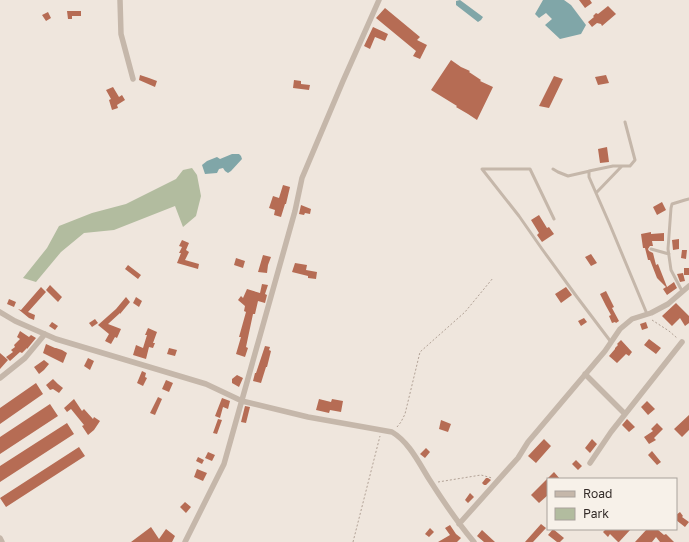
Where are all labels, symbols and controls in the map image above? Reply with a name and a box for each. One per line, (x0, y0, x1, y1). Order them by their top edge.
legend (547, 478, 677, 530)
text: Road (583, 486, 612, 501)
text: Park (583, 506, 609, 521)

